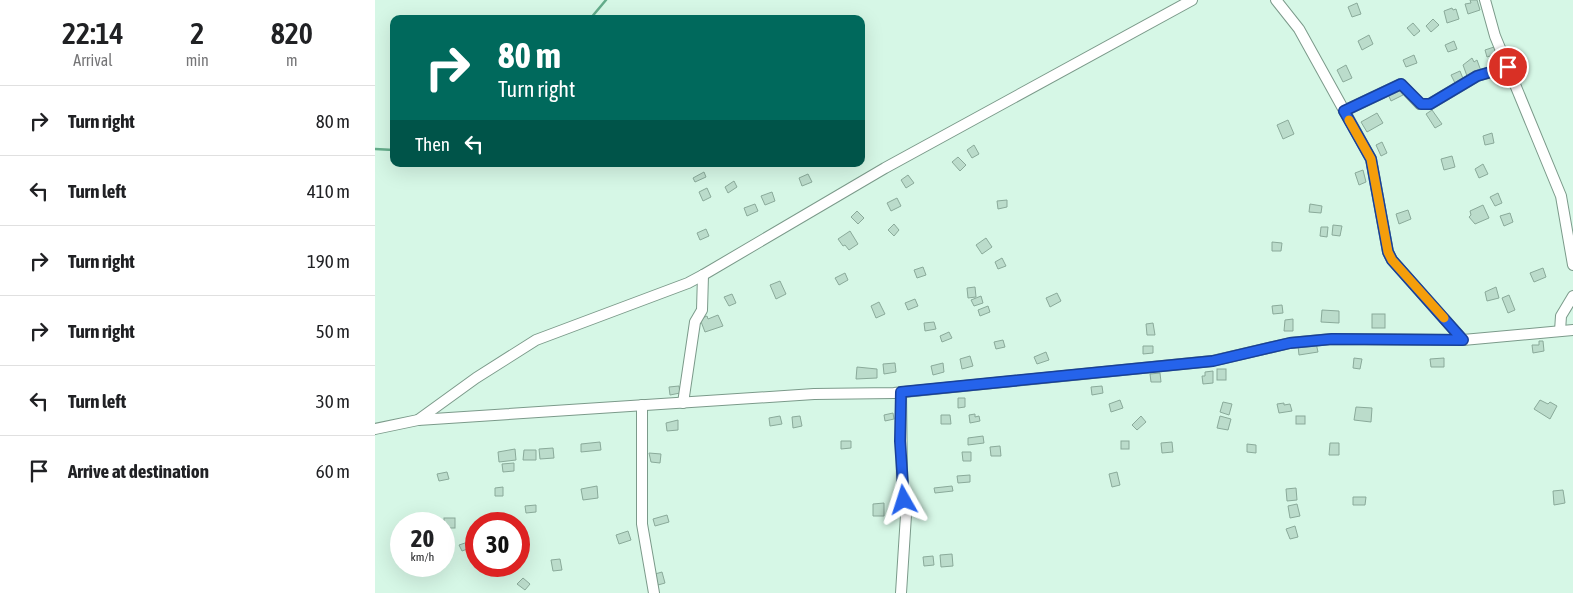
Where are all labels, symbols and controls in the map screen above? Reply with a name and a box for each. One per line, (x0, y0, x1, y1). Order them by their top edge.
text: 22:14 (62, 16, 124, 50)
text: 2 (190, 16, 204, 50)
text: 820 (271, 16, 313, 50)
icon: right (415, 35, 480, 100)
text: 80 m (498, 35, 561, 75)
pin (1487, 46, 1529, 88)
text: Arrival (73, 51, 112, 69)
text: min (186, 51, 209, 69)
text: m (286, 51, 298, 69)
icon: arrive (1494, 53, 1522, 81)
text: Turn right (498, 76, 575, 102)
icon: right (25, 107, 53, 135)
text: Turn right (68, 110, 135, 132)
text: 80 m (316, 110, 350, 132)
icon: left (460, 130, 488, 158)
text: Then (415, 133, 450, 155)
icon: left (25, 177, 53, 205)
text: Turn left (68, 180, 126, 202)
text: 410 m (307, 180, 350, 202)
icon: right (25, 247, 53, 275)
text: Turn right (68, 250, 135, 272)
text: 190 m (307, 250, 350, 272)
icon: right (25, 317, 53, 345)
text: Turn right (68, 320, 135, 342)
text: 50 m (316, 320, 350, 342)
icon: left (25, 387, 53, 415)
text: Turn left (68, 390, 126, 412)
text: 30 m (316, 390, 350, 412)
icon: arrive (25, 457, 53, 485)
text: Arrive at destination (68, 460, 209, 482)
text: 60 m (316, 460, 350, 482)
position arrow (877, 473, 929, 525)
speed limit sign: 30 (465, 512, 530, 577)
text: 20 (411, 524, 434, 552)
text: km/h (411, 550, 434, 564)

